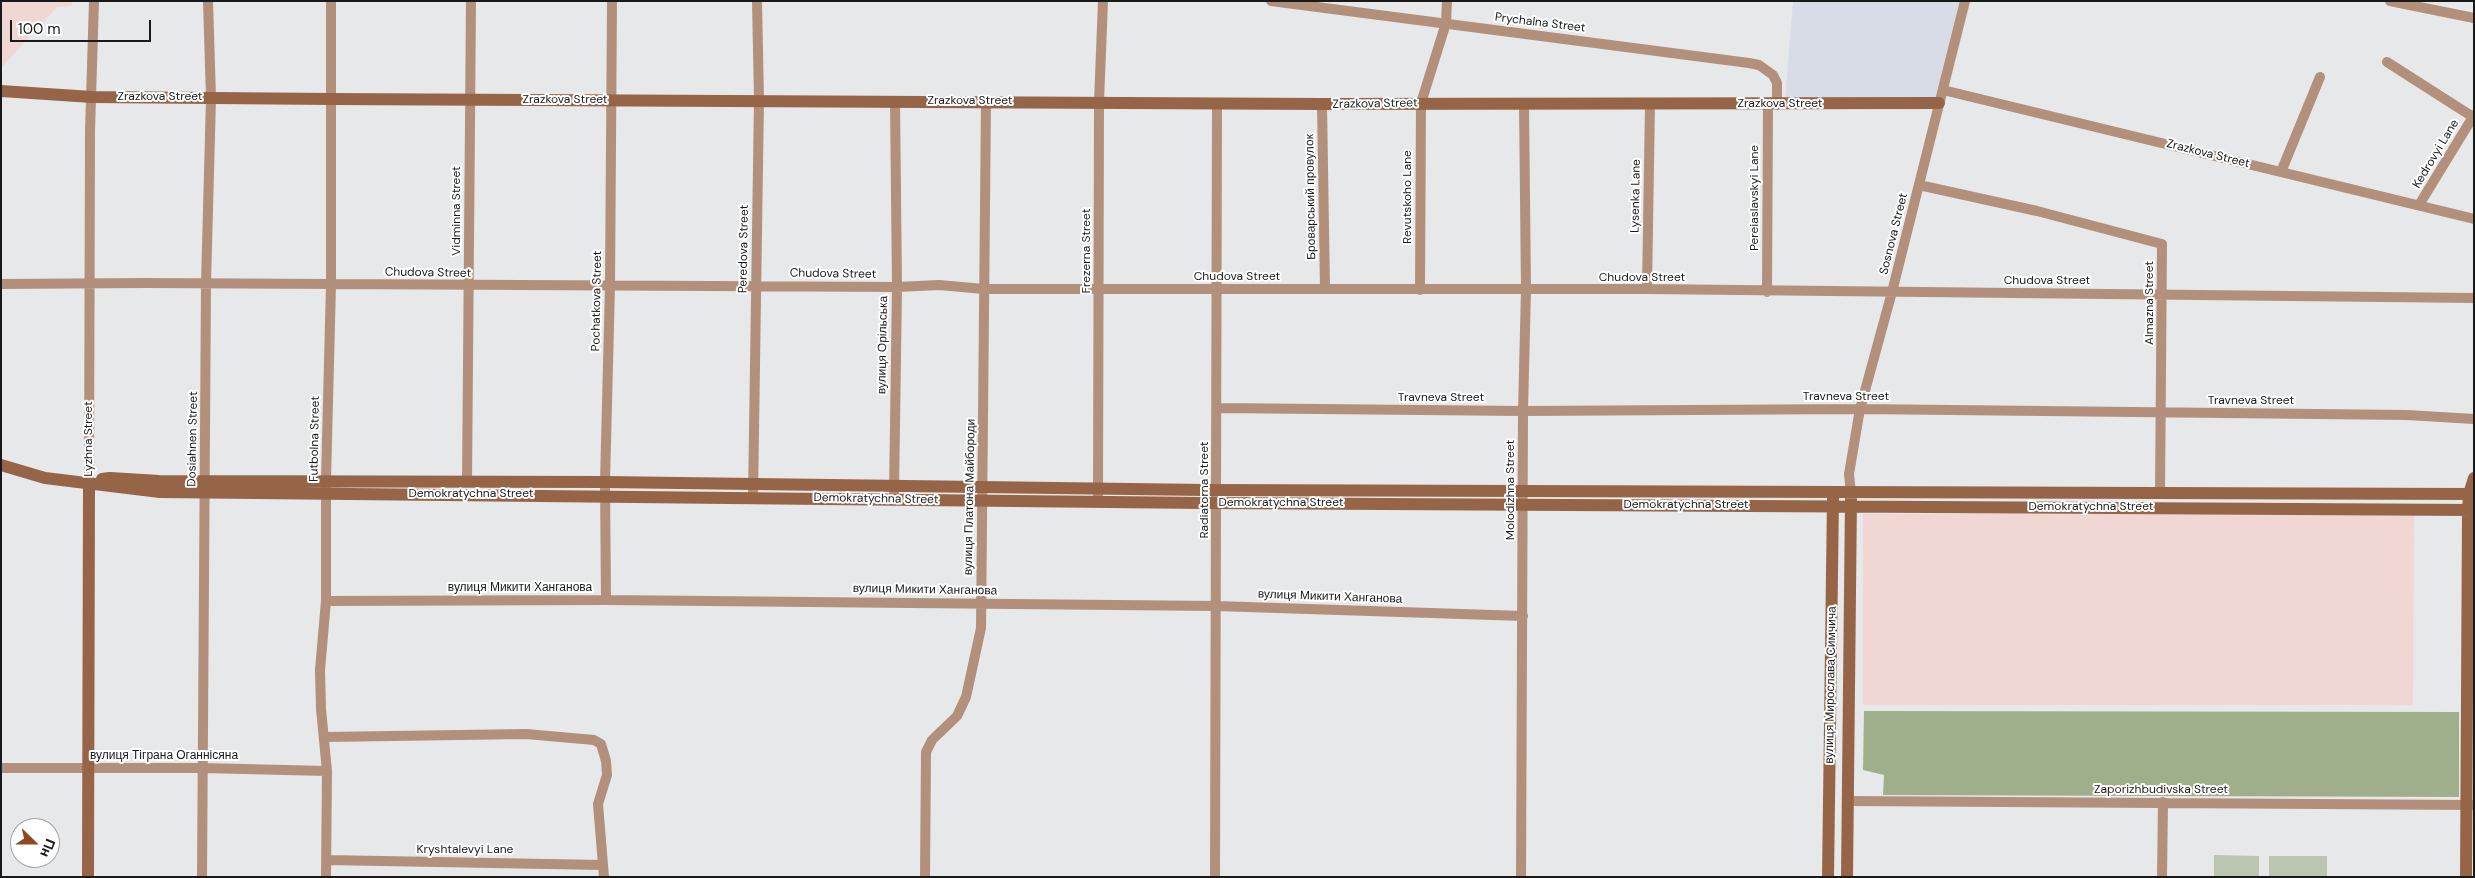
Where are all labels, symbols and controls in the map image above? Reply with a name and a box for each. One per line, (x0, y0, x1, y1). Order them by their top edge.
scale bar (12, 10, 154, 42)
street label: Prychalna Street (1494, 10, 1586, 36)
text: 100 m (18, 19, 61, 39)
street label: Zrazkova Street (117, 90, 203, 104)
street label: Zrazkova Street (522, 93, 608, 107)
street label: Zrazkova Street (927, 94, 1013, 108)
street label: Zrazkova Street (1332, 96, 1418, 112)
street label: Zrazkova Street (1737, 97, 1823, 111)
street label: Kedrovyi Lane (2410, 117, 2462, 191)
street label: Броварський провулок (1303, 134, 1319, 260)
street label: Zrazkova Street (2165, 137, 2251, 171)
street label: Pereiaslavskyi Lane (1748, 145, 1762, 251)
street label: Revutskoho Lane (1401, 150, 1415, 244)
street label: Lysenka Lane (1628, 159, 1644, 233)
street label: Vidminna Street (450, 166, 464, 256)
street label: Sosnova Street (1877, 192, 1911, 276)
street label: Peredova Street (736, 205, 752, 293)
street label: Frezerna Street (1080, 209, 1094, 293)
street label: Pochatkova Street (589, 251, 605, 351)
street label: Almazna Street (2143, 261, 2157, 345)
street label: Chudova Street (385, 265, 471, 281)
street label: Chudova Street (790, 266, 876, 282)
street label: Chudova Street (1194, 270, 1280, 284)
street label: Chudova Street (1599, 271, 1685, 285)
street label: Chudova Street (2004, 274, 2090, 288)
street label: вулиця Орільська (875, 296, 891, 394)
street label: Travneva Street (1803, 390, 1889, 404)
street label: Dosiahnen Street (185, 391, 201, 487)
street label: Travneva Street (1398, 391, 1484, 405)
street label: Travneva Street (2208, 394, 2294, 408)
street label: Futbolna Street (307, 396, 323, 482)
street label: Lyzhna Street (82, 401, 96, 477)
street label: вулиця Платона Майбороди (961, 419, 979, 575)
street label: Molodizhna Street (1504, 440, 1518, 540)
street label: Radiatorna Street (1198, 442, 1212, 538)
street label: Demokratychna Street (409, 487, 533, 501)
street label: Demokratychna Street (813, 491, 939, 507)
street label: Demokratychna Street (1219, 496, 1343, 510)
street label: Demokratychna Street (1624, 498, 1748, 512)
street label: Demokratychna Street (2029, 500, 2153, 514)
street label: вулиця Микити Ханганова (448, 581, 592, 595)
street label: вулиця Микити Ханганова (853, 582, 997, 598)
street label: вулиця Микити Ханганова (1258, 587, 1402, 607)
street label: вулиця Мирослава Симчича (1822, 606, 1840, 764)
street label: вулиця Тіграна Оганнісяна (90, 749, 238, 763)
street label: Zaporizhbudivska Street (2094, 783, 2228, 797)
north arrow (10, 818, 60, 868)
text: Пн (36, 836, 60, 860)
street label: Kryshtalevyi Lane (417, 843, 513, 857)

